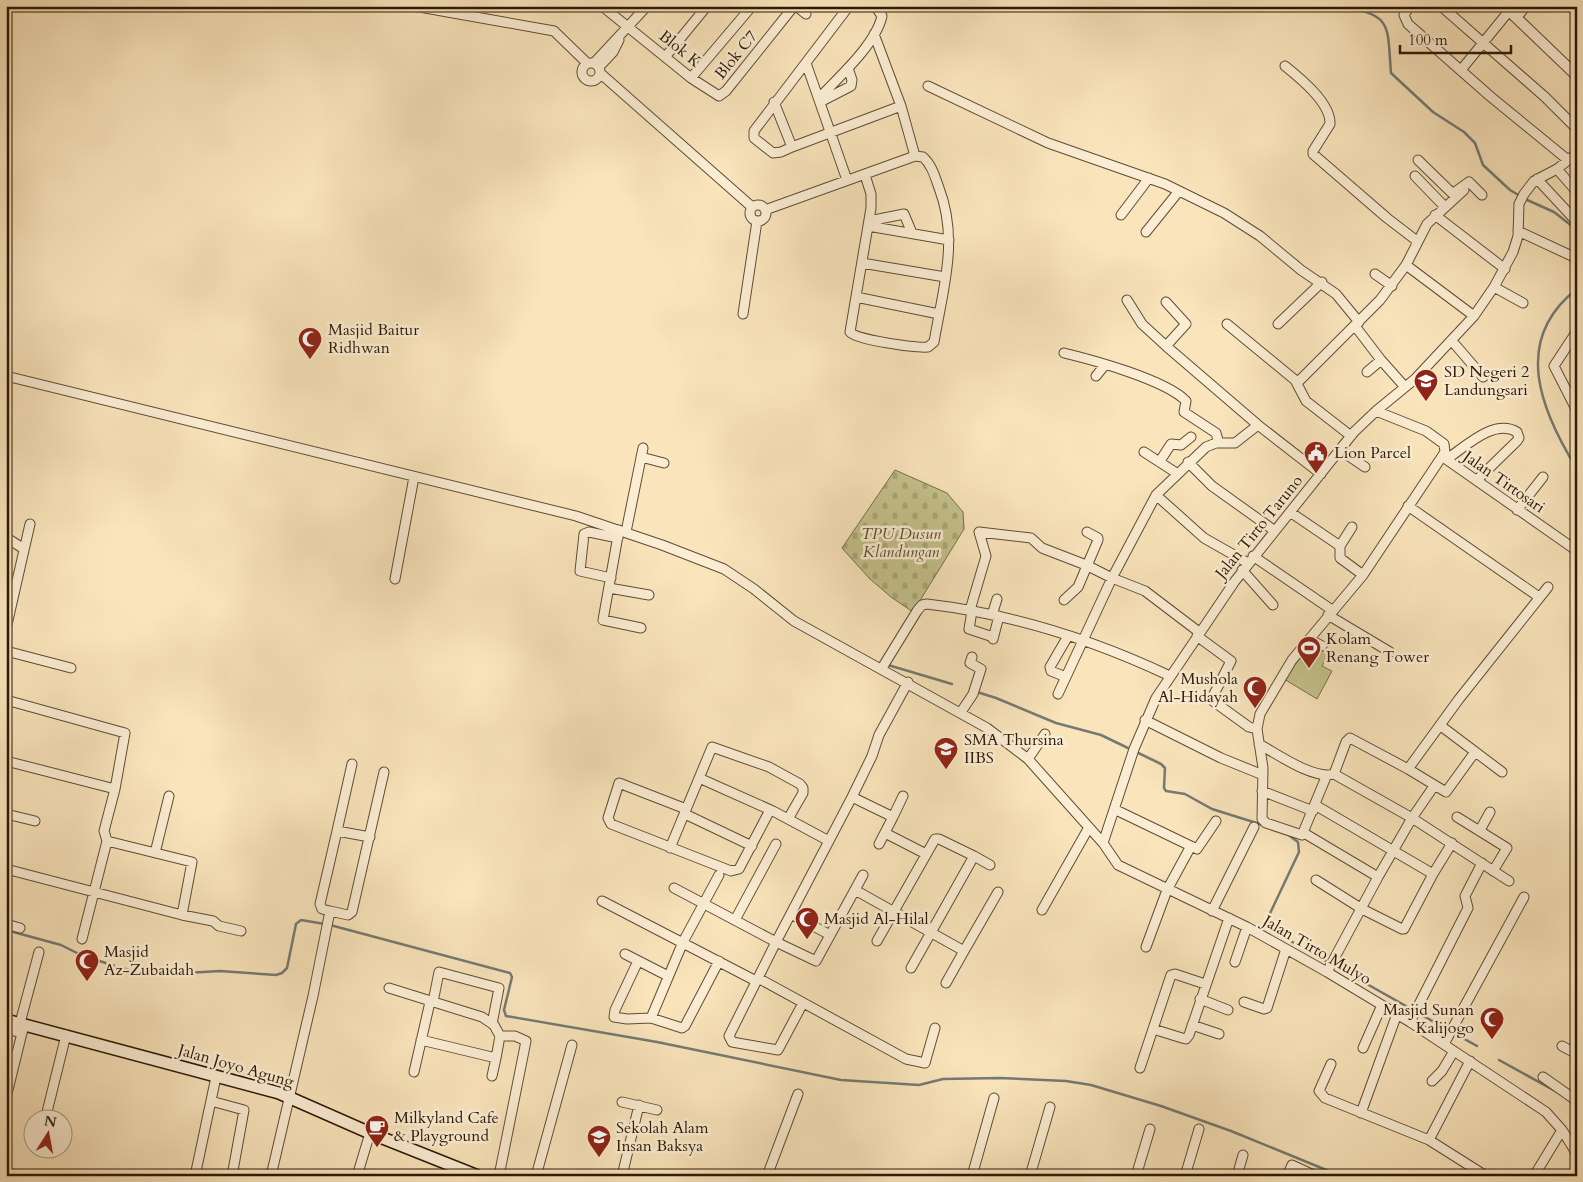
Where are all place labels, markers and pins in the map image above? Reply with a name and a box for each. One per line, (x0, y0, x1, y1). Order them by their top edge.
place label: Masjid Baitur Ridhwan (328, 319, 419, 359)
mosque icon: Masjid Baitur Ridhwan (297, 326, 323, 360)
place label: SD Negeri 2 Landungsari (1444, 361, 1529, 401)
school or university icon: SD Negeri 2 Landungsari (1413, 368, 1439, 402)
public building icon: Lion Parcel (1303, 440, 1329, 474)
place label: Lion Parcel (1334, 442, 1411, 464)
place label: Kolam Renang Tower (1326, 628, 1429, 668)
sports icon: Kolam Renang Tower (1296, 635, 1322, 669)
place label: Mushola Al-Hidayah (1158, 668, 1238, 708)
mosque icon: Mushola Al-Hidayah (1242, 675, 1268, 709)
place label: SMA Thursina IIBS (964, 729, 1064, 769)
school or university icon: SMA Thursina IIBS (933, 736, 959, 770)
mosque icon: Masjid Al-Hilal (794, 906, 820, 940)
place label: Masjid Al-Hilal (824, 908, 929, 930)
place label: Masjid Az-Zubaidah (104, 941, 194, 981)
mosque icon: Masjid Az-Zubaidah (74, 948, 100, 982)
place label: Masjid Sunan Kalijogo (1383, 999, 1474, 1039)
mosque icon: Masjid Sunan Kalijogo (1479, 1006, 1505, 1040)
place label: Milkyland Cafe & Playground (394, 1107, 499, 1147)
cafe icon: Milkyland Cafe & Playground (364, 1114, 390, 1148)
place label: Sekolah Alam Insan Baksya (616, 1117, 709, 1157)
school or university icon: Sekolah Alam Insan Baksya (586, 1124, 612, 1158)

